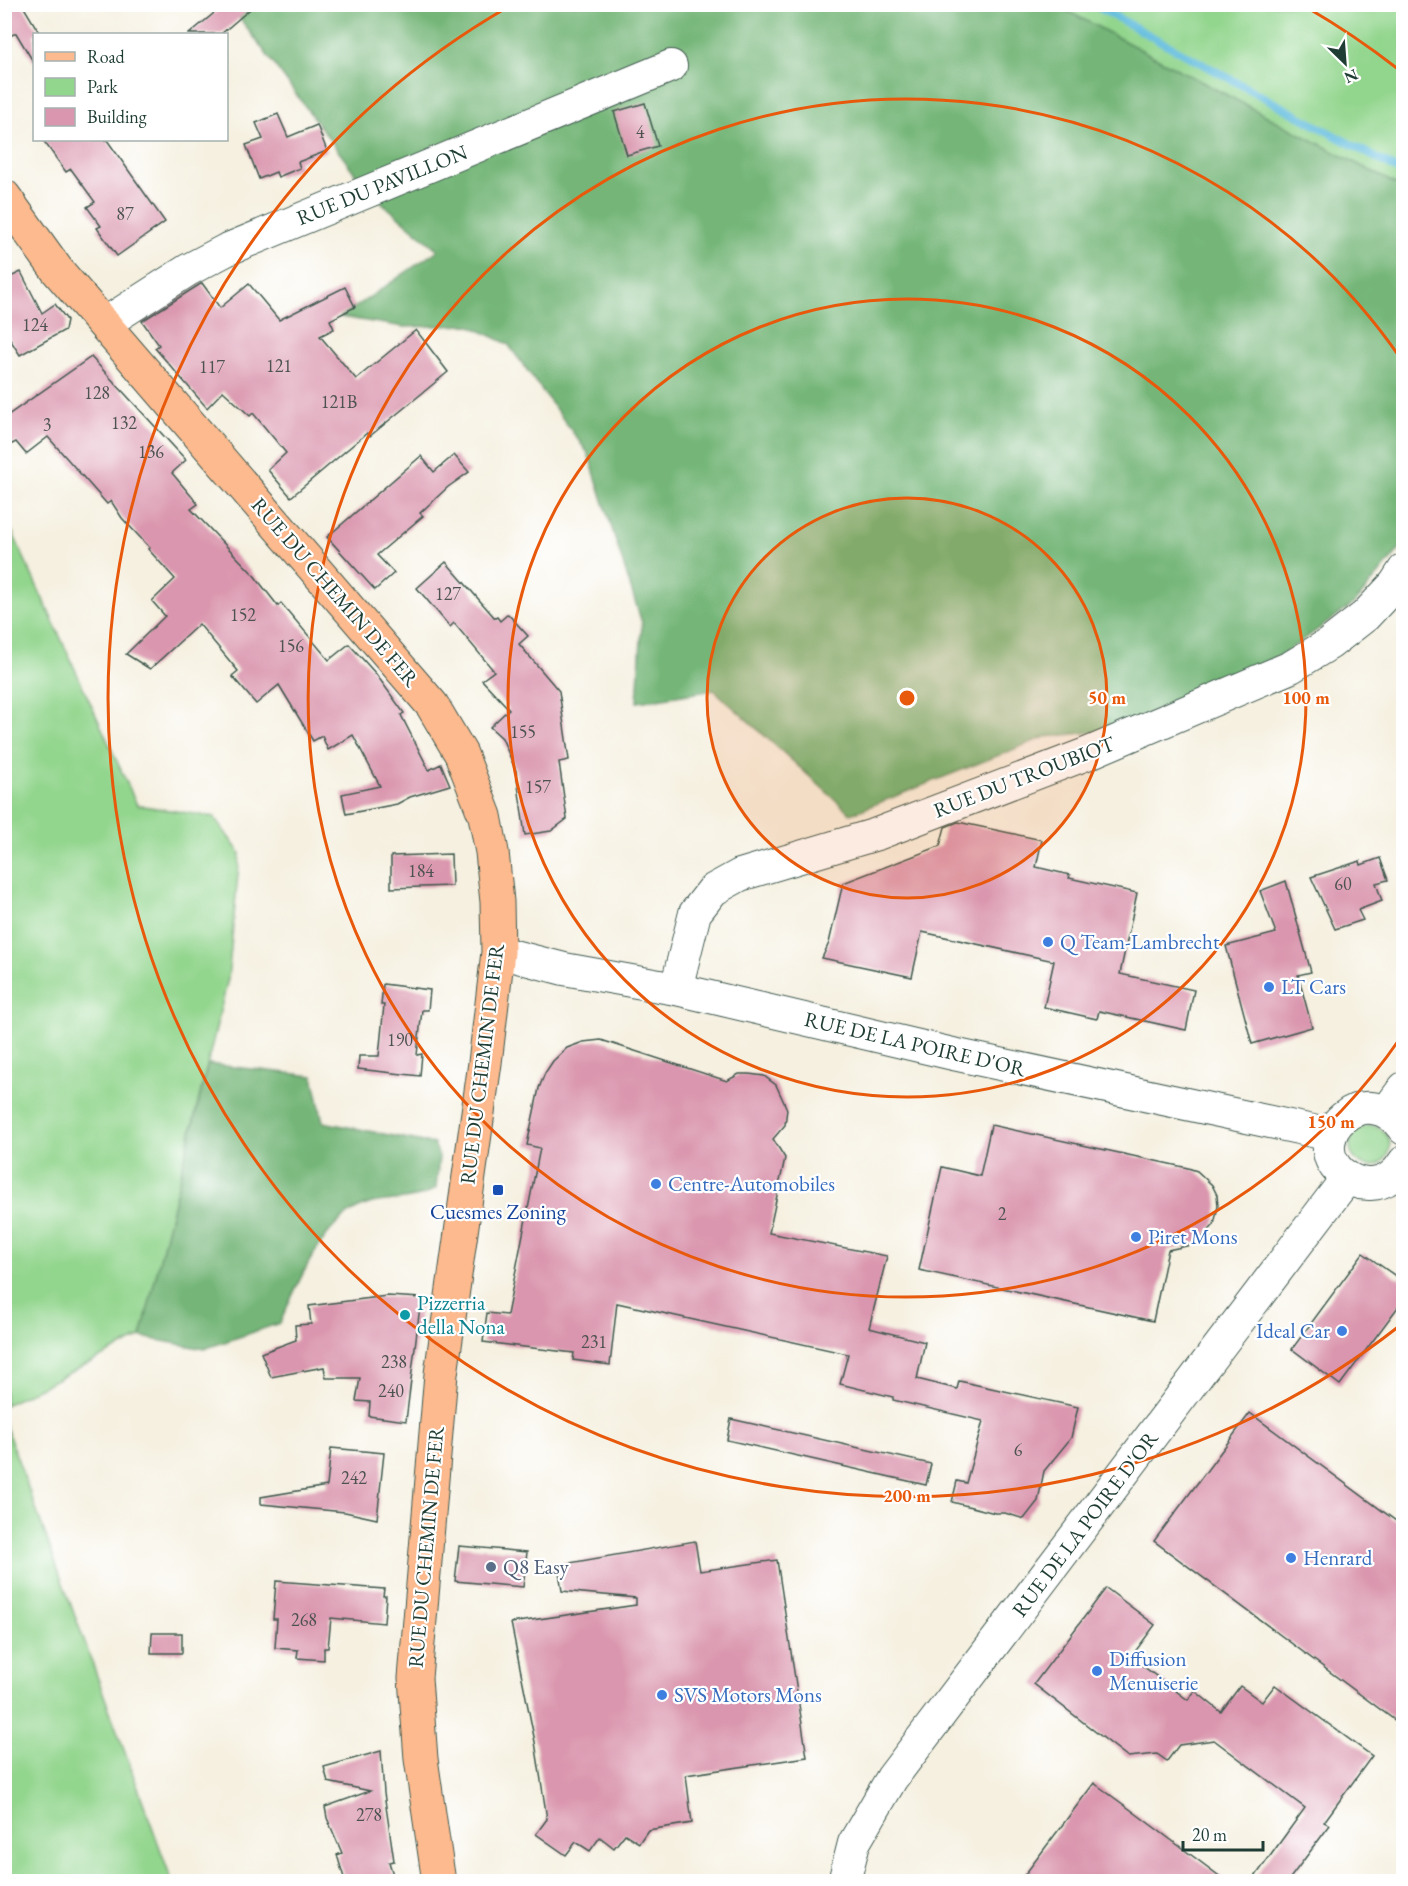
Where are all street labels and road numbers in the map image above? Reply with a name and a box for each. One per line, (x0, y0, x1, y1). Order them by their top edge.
street label: RUE DU PAVILLON (292, 138, 471, 231)
street label: RUE DU CHEMIN DE FER (246, 491, 426, 693)
street label: RUE DU TROUBIOT (929, 729, 1119, 823)
street label: RUE DU CHEMIN DE FER (453, 941, 510, 1186)
street label: RUE DE LA POIRE D'OR (802, 1005, 1029, 1082)
street label: RUE DU CHEMIN DE FER (402, 1424, 450, 1669)
street label: RUE DE LA POIRE D'OR (1006, 1424, 1164, 1622)

